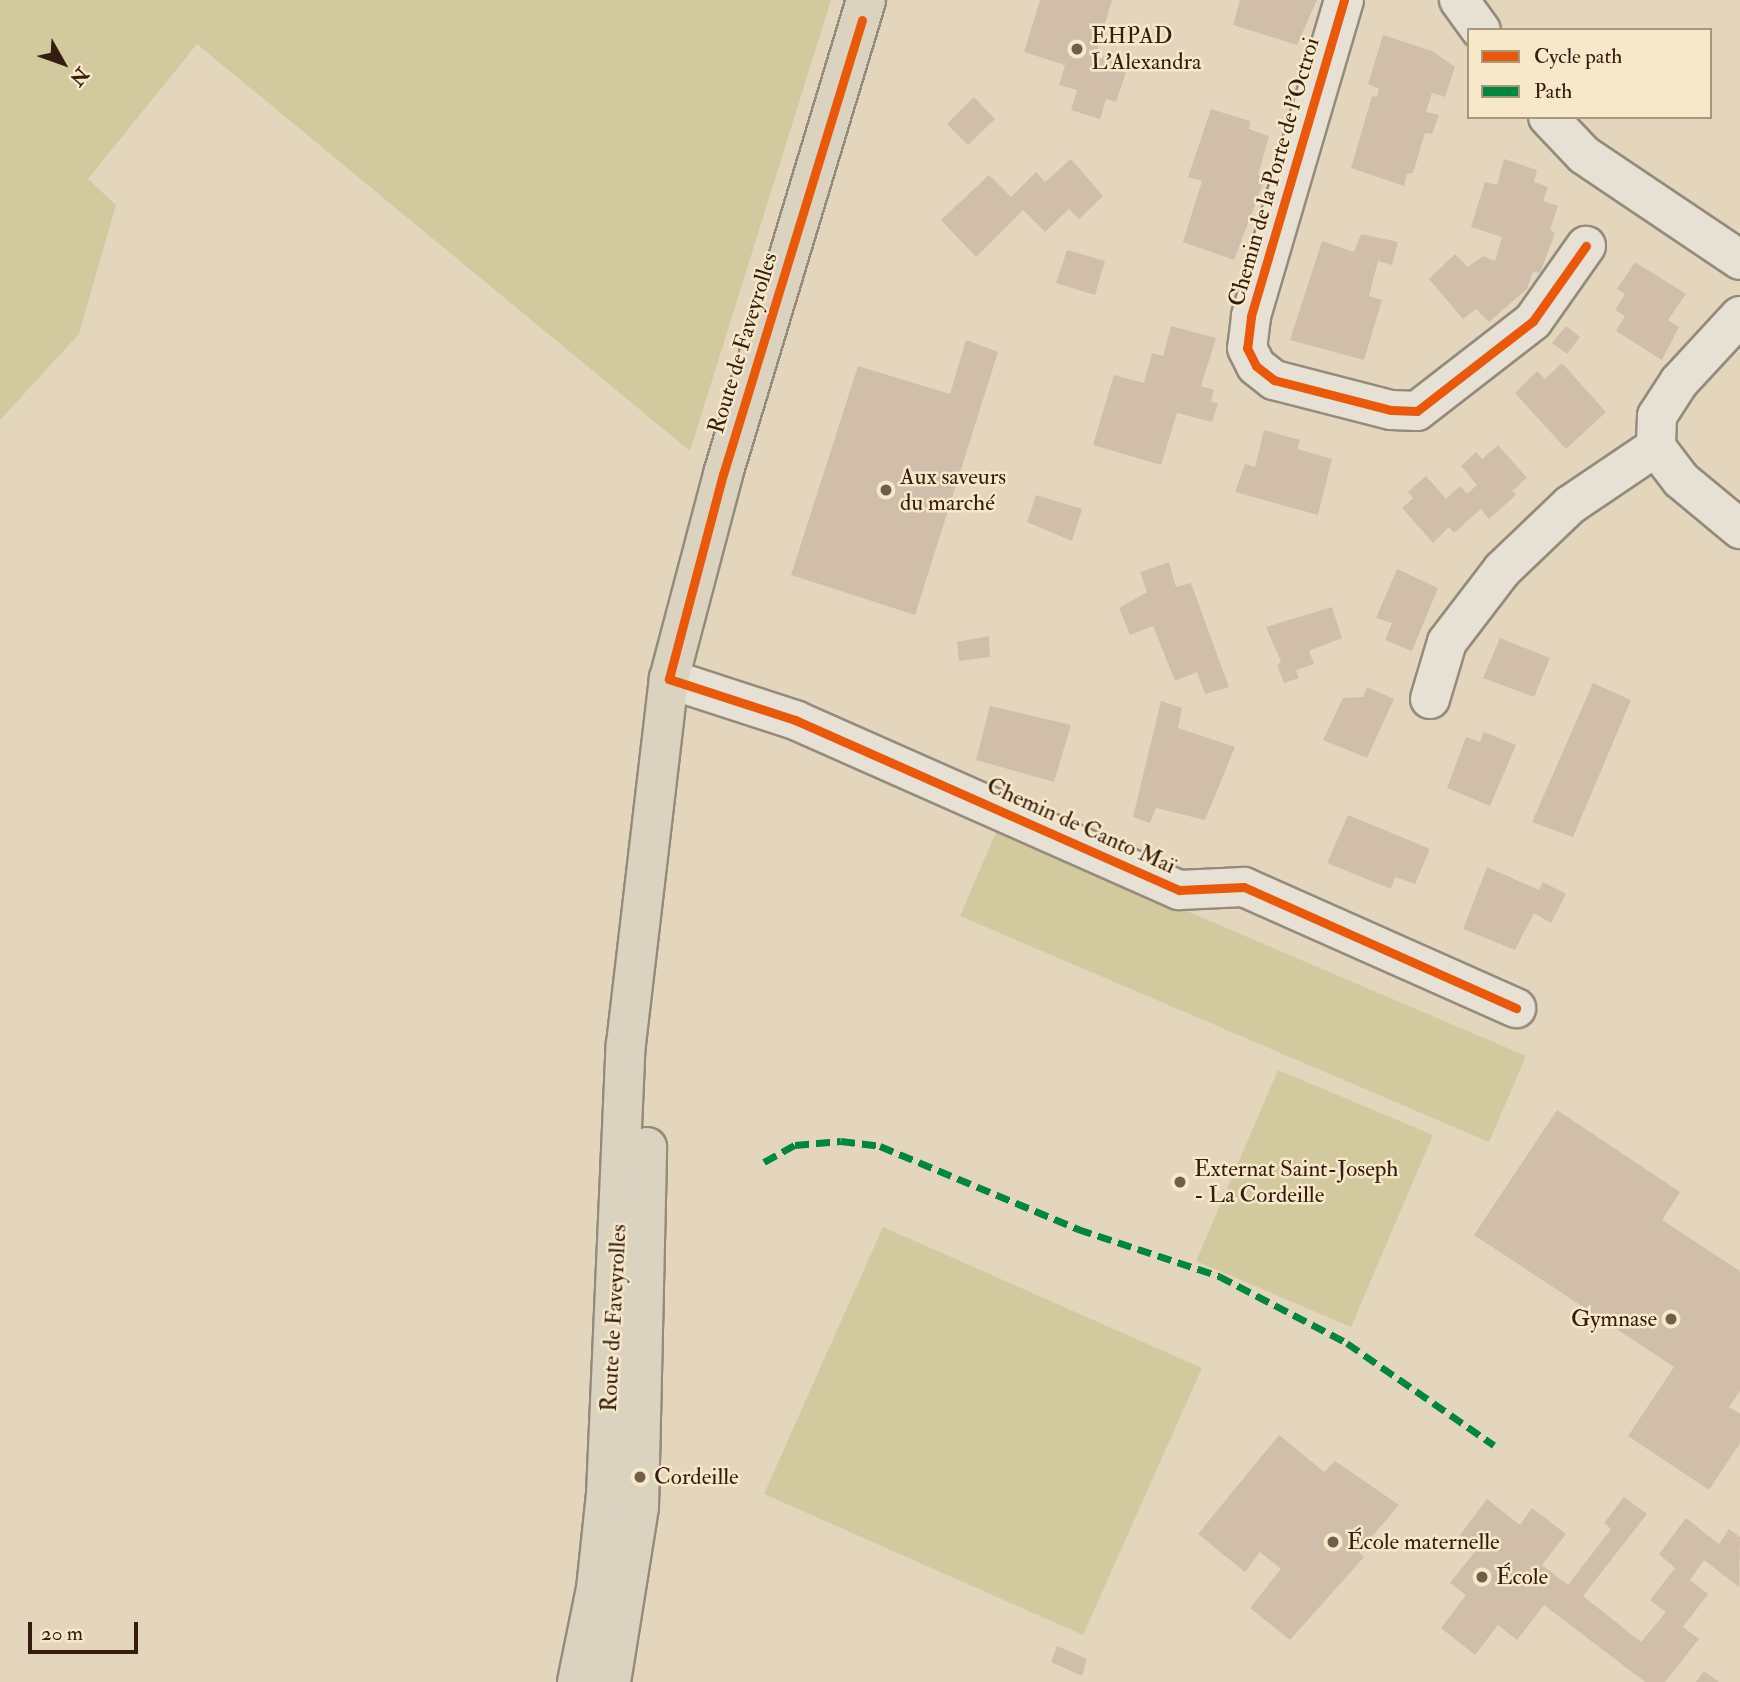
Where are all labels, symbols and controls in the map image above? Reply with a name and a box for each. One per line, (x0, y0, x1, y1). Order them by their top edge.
place label: EHPAD L'Alexandra (1091, 22, 1201, 76)
north arrow (28, 28, 98, 98)
legend (1467, 28, 1712, 119)
street label: Chemin de la Porte de l'Octroi (1222, 35, 1326, 309)
marker: EHPAD L'Alexandra (1069, 41, 1085, 57)
text: Cycle path (1534, 43, 1622, 70)
text: N (64, 62, 94, 91)
text: Path (1534, 78, 1572, 105)
street label: Route de Faveyrolles (702, 249, 784, 437)
place label: Aux saveurs du marché (900, 463, 1006, 517)
marker: Aux saveurs du marché (878, 482, 894, 498)
street label: Chemin de Canto Maï (982, 772, 1180, 880)
place label: Externat Saint-Joseph - La Cordeille (1194, 1155, 1398, 1209)
marker: Externat Saint-Joseph - La Cordeille (1172, 1174, 1188, 1190)
street label: Route de Faveyrolles (595, 1224, 633, 1412)
place label: Gymnase (1571, 1305, 1657, 1333)
marker: Gymnase (1663, 1311, 1679, 1327)
place label: Cordeille (654, 1463, 739, 1491)
marker: Cordeille (632, 1469, 648, 1485)
place label: École maternelle (1347, 1528, 1500, 1556)
marker: École maternelle (1325, 1534, 1341, 1550)
place label: École (1496, 1563, 1548, 1591)
marker: École (1474, 1569, 1490, 1585)
scale bar (32, 1608, 142, 1652)
text: 20 m (41, 1620, 83, 1647)

